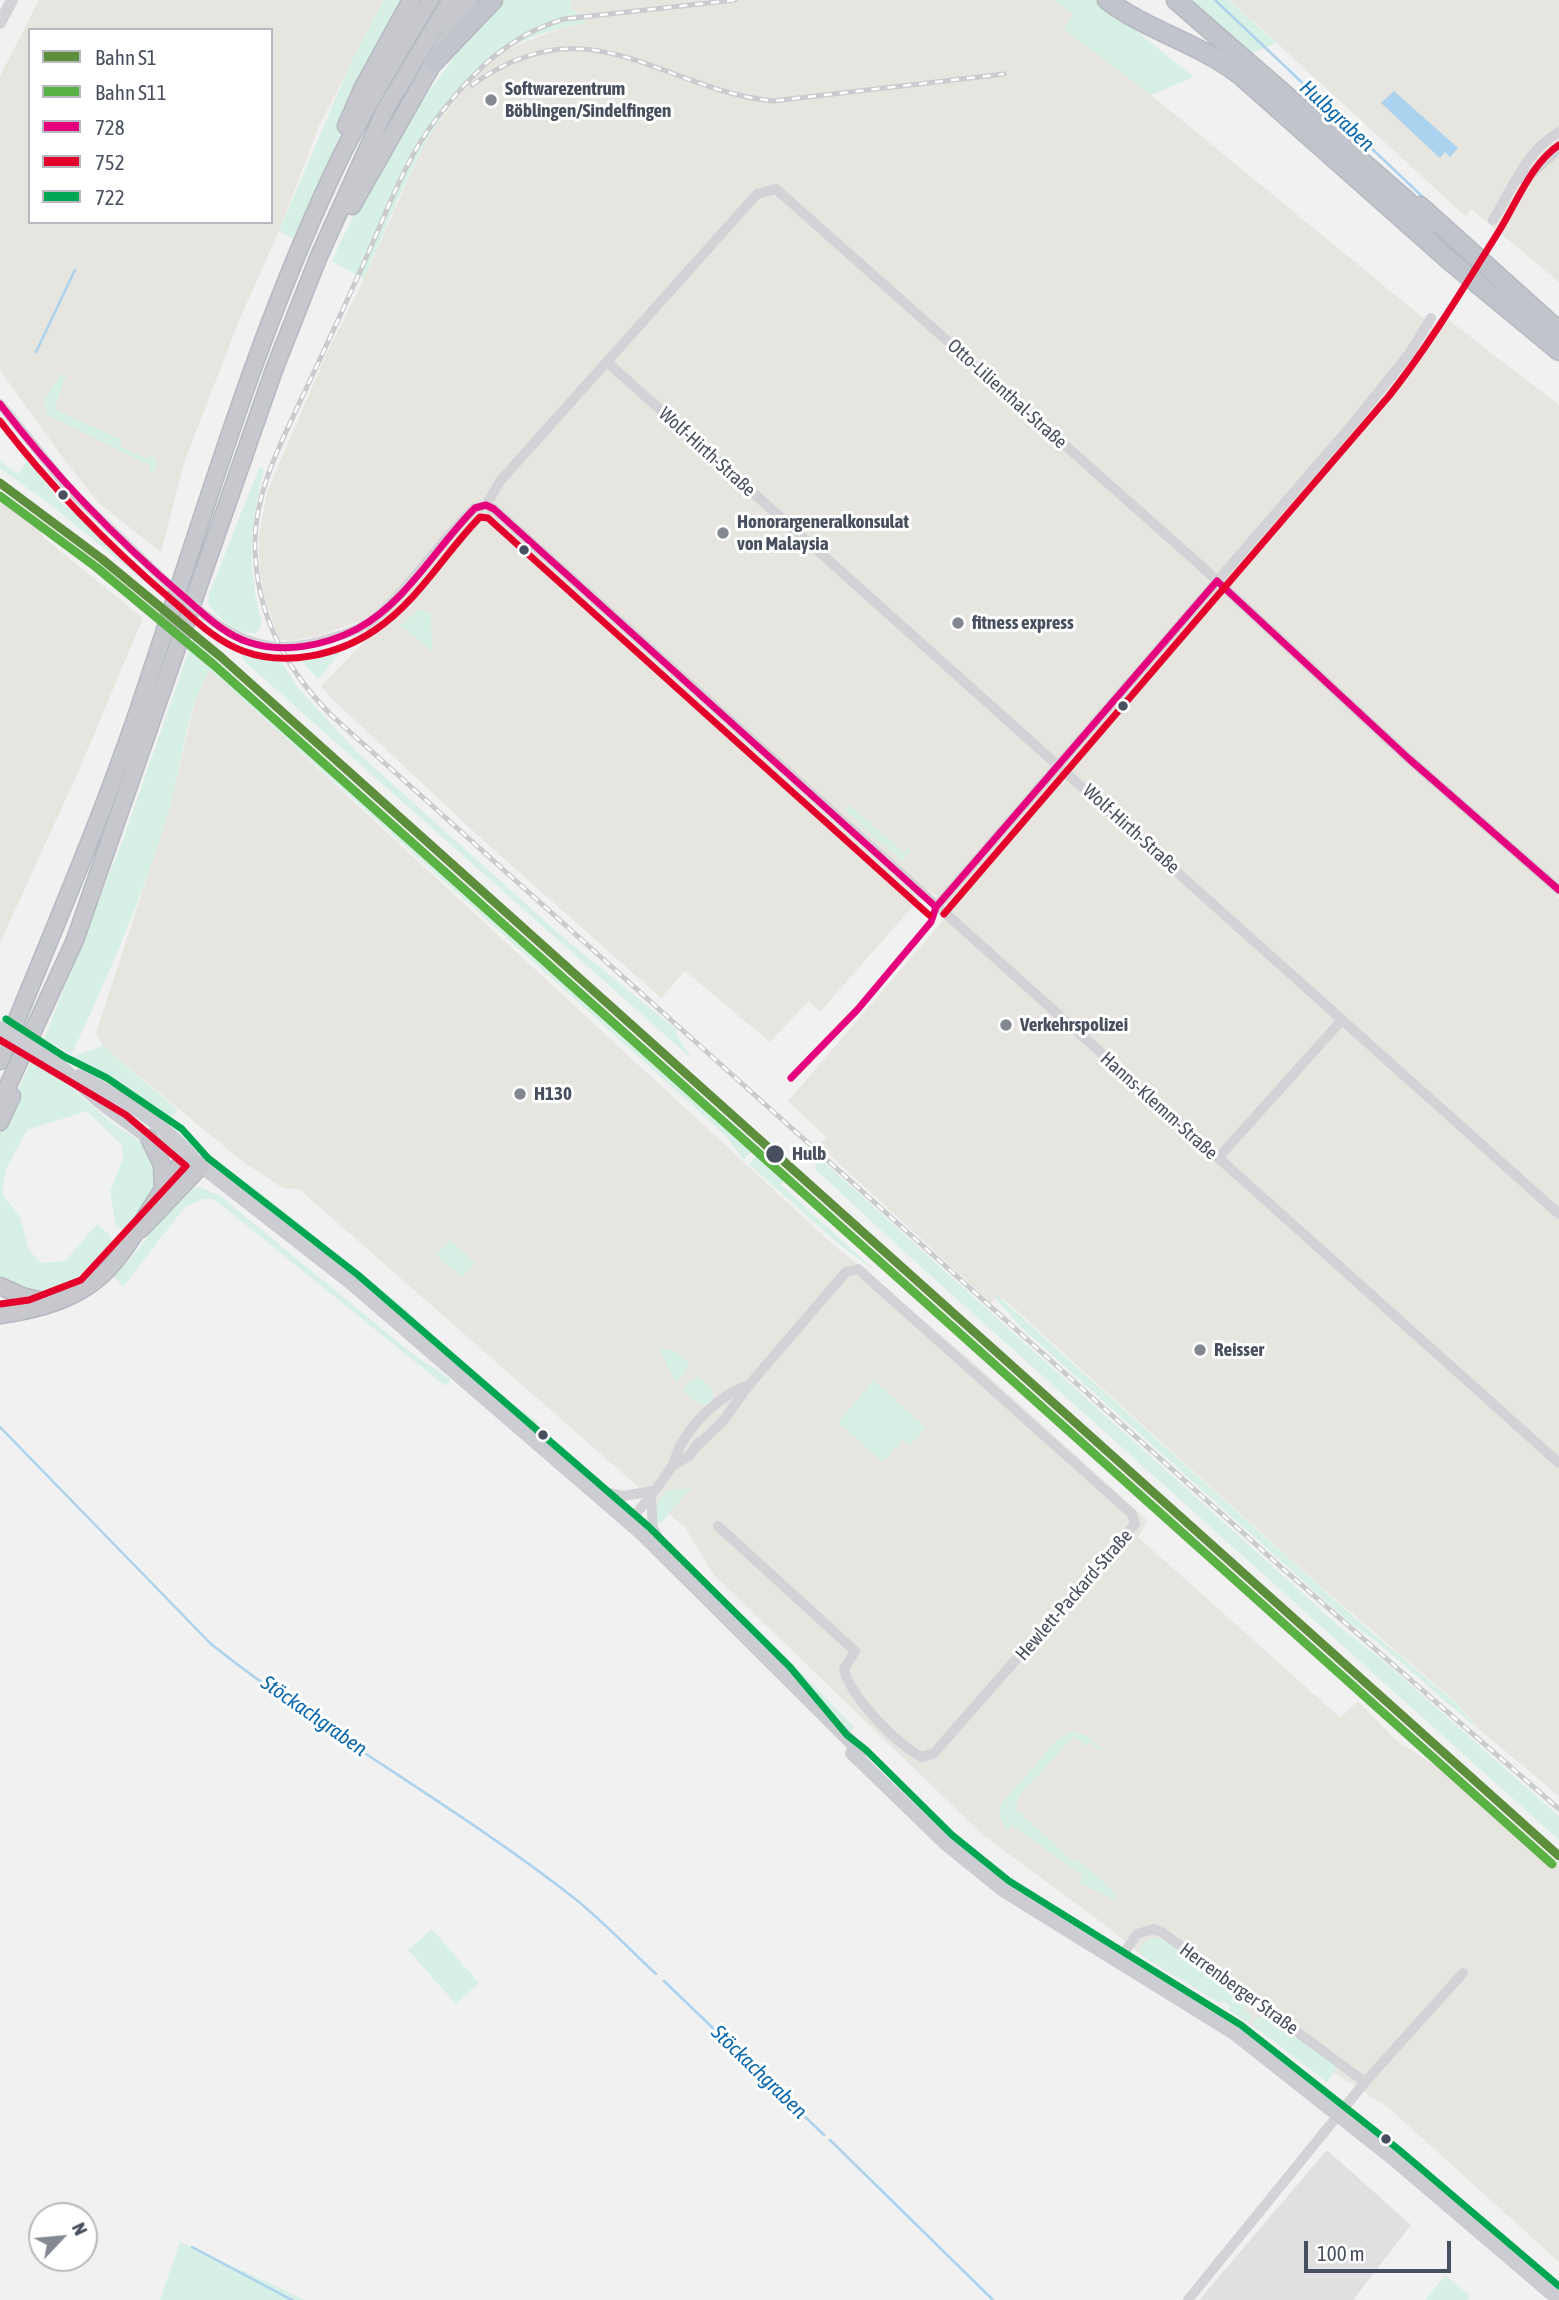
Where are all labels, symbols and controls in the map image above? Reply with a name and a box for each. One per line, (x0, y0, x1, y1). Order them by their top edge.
legend (28, 28, 273, 224)
text: Bahn S1 (95, 45, 157, 69)
water label: Hulbgraben (1294, 75, 1380, 157)
place label: Softwarezentrum Böblingen/Sindelfingen (505, 78, 671, 122)
text: Bahn S11 (95, 80, 167, 104)
marker: Softwarezentrum Böblingen/Sindelfingen (483, 92, 499, 108)
text: 728 (95, 115, 125, 139)
text: 752 (95, 150, 125, 174)
text: 722 (95, 185, 125, 209)
street label: Otto-Lilienthal-Straße (943, 334, 1071, 454)
street label: Wolf-Hirth-Straße (654, 403, 760, 501)
unlabelled marker (56, 488, 70, 502)
place label: Honorargeneralkonsulat von Malaysia (737, 511, 909, 555)
marker: Honorargeneralkonsulat von Malaysia (715, 525, 731, 541)
unlabelled marker (517, 543, 531, 557)
place label: fitness express (972, 612, 1074, 634)
marker: fitness express (950, 615, 966, 631)
unlabelled marker (1116, 699, 1130, 713)
street label: Wolf-Hirth-Straße (1078, 780, 1184, 878)
place label: Verkehrspolizei (1020, 1014, 1128, 1036)
marker: Verkehrspolizei (998, 1017, 1014, 1033)
street label: Hanns-Klemm-Straße (1096, 1047, 1222, 1165)
place label: H130 (534, 1083, 572, 1105)
marker: H130 (512, 1086, 528, 1102)
marker: Hulb (764, 1143, 786, 1165)
place label: Hulb (792, 1143, 826, 1165)
place label: Reisser (1214, 1339, 1264, 1361)
marker: Reisser (1192, 1342, 1208, 1358)
unlabelled marker (536, 1428, 550, 1442)
street label: Hewlett-Packard-Straße (1011, 1525, 1137, 1665)
water label: Stöckachgraben (256, 1670, 372, 1762)
street label: Herrenberger Straße (1175, 1938, 1303, 2040)
water label: Stöckachgraben (706, 2020, 812, 2124)
unlabelled marker (1379, 2132, 1393, 2146)
north arrow (28, 2202, 98, 2272)
text: N (68, 2219, 92, 2239)
scale bar (1307, 2226, 1454, 2270)
text: 100 m (1317, 2241, 1365, 2265)

